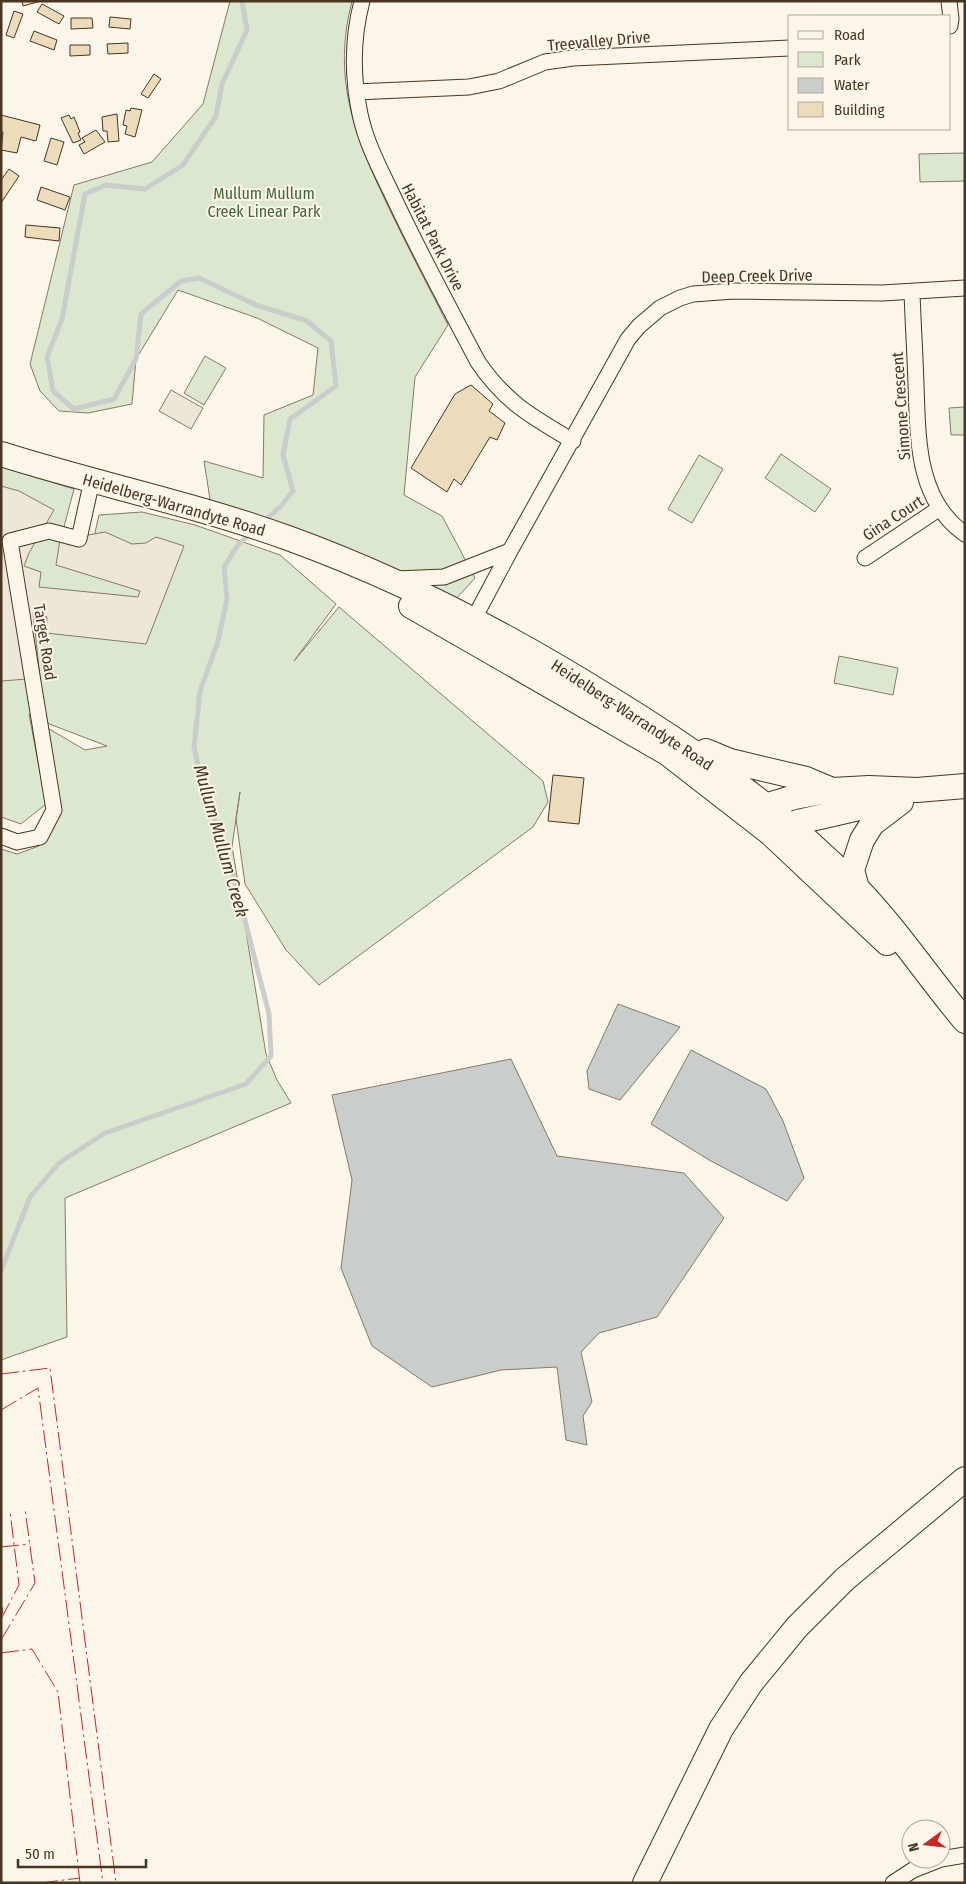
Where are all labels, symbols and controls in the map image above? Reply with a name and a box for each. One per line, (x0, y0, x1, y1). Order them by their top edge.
legend (788, 15, 951, 130)
text: Road (834, 26, 865, 44)
street label: Treevalley Drive (547, 27, 651, 55)
text: Park (834, 51, 861, 69)
text: Water (834, 76, 870, 94)
text: Building (834, 101, 885, 119)
street label: Habitat Park Drive (398, 180, 468, 294)
park label: Mullum Mullum Creek Linear Park (208, 184, 321, 221)
street label: Deep Creek Drive (701, 266, 813, 286)
street label: Simone Crescent (888, 350, 914, 461)
street label: Heidelberg-Warrandyte Road (80, 470, 268, 540)
street label: Gina Court (859, 491, 928, 545)
street label: Target Road (30, 602, 60, 682)
street label: Heidelberg-Warrandyte Road (547, 656, 717, 774)
water label: Mullum Mullum Creek (189, 762, 253, 920)
north arrow (901, 1819, 951, 1869)
scale bar (18, 1836, 145, 1868)
text: N (905, 1841, 923, 1853)
text: 50 m (25, 1845, 55, 1863)

